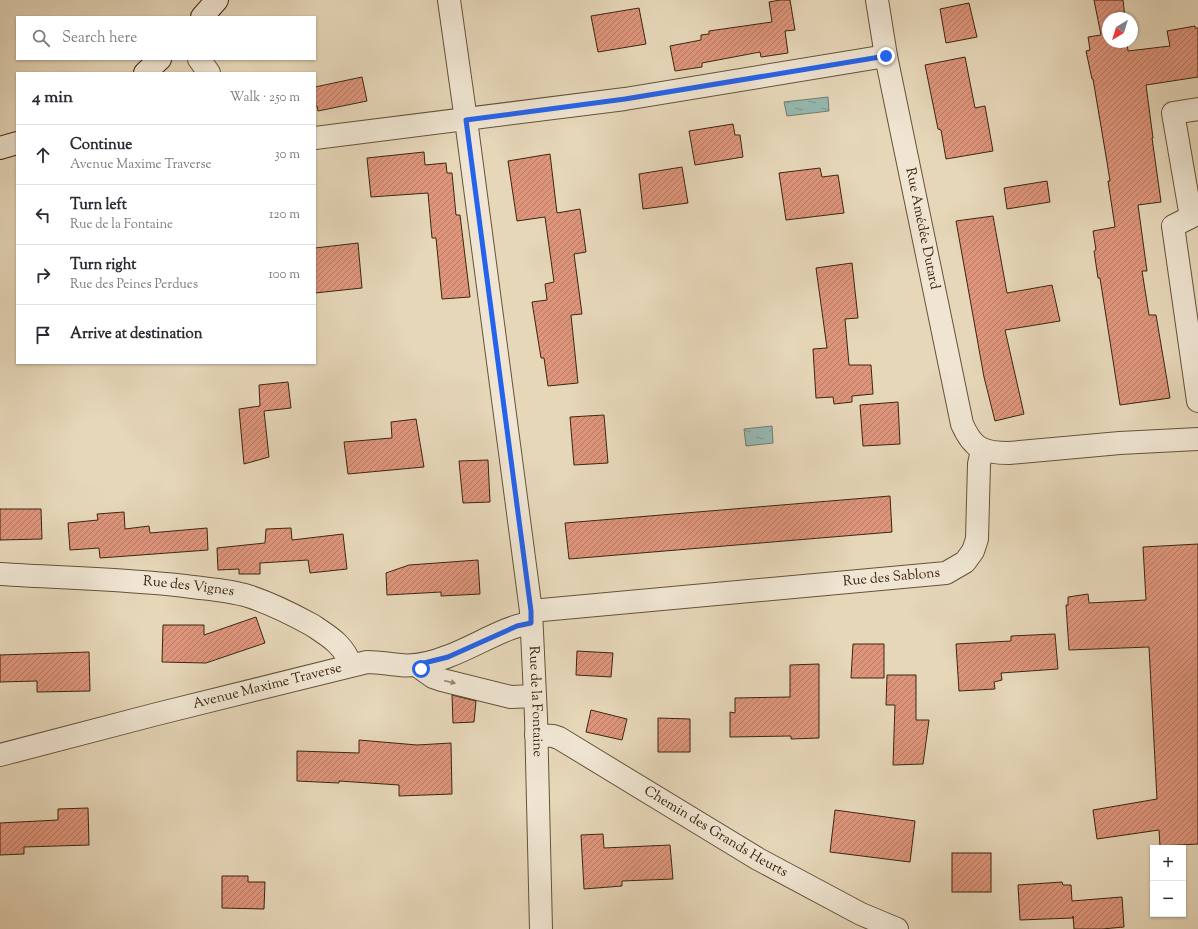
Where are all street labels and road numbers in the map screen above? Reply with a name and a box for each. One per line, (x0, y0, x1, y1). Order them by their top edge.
street label: Rue Amédée Dutard (899, 166, 944, 291)
street label: Rue des Sablons (842, 564, 941, 592)
street label: Rue des Vignes (142, 572, 236, 602)
street label: Rue de la Fontaine (523, 645, 547, 757)
street label: Avenue Maxime Traverse (191, 659, 344, 715)
street label: Chemin des Grands Heurts (640, 782, 791, 883)

